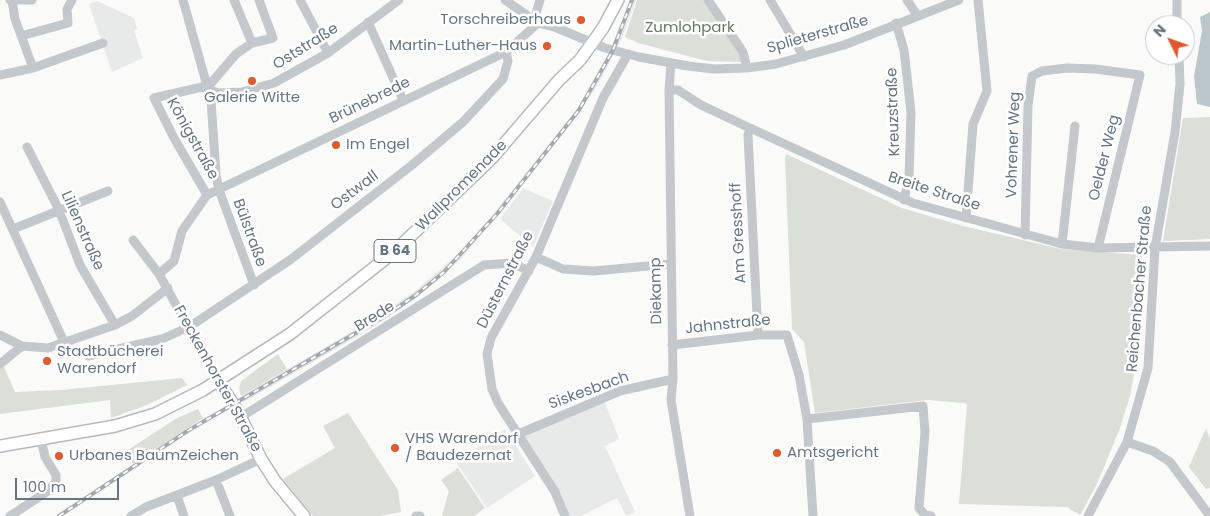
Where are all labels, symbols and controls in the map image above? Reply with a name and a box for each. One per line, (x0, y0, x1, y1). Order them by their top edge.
place label: Torschreiberhaus (440, 11, 571, 29)
street label: Splieterstraße (765, 12, 871, 58)
marker: Torschreiberhaus (575, 14, 587, 26)
north arrow (1145, 15, 1195, 65)
park label: Zumlohpark (645, 19, 735, 37)
street label: Oststraße (270, 20, 342, 74)
text: N (1149, 20, 1171, 41)
place label: Martin-Luther-Haus (389, 37, 537, 55)
marker: Martin-Luther-Haus (541, 40, 553, 52)
street label: Kreuzstraße (883, 67, 905, 157)
street label: Brünebrede (327, 74, 413, 128)
marker: Galerie Witte (246, 75, 258, 87)
place label: Galerie Witte (204, 89, 300, 107)
street label: Vohrener Weg (1003, 91, 1025, 199)
street label: Königstraße (162, 95, 222, 183)
street label: Oelder Weg (1086, 113, 1124, 203)
place label: Im Engel (346, 136, 410, 154)
street label: Wallpromenade (413, 137, 511, 235)
marker: Im Engel (330, 139, 342, 151)
street label: Ostwall (328, 167, 382, 215)
street label: Breite Straße (886, 169, 982, 215)
street label: Am Gresshoff (727, 182, 751, 284)
street label: Lilienstraße (56, 189, 108, 273)
street label: Bülstraße (228, 197, 270, 269)
street label: Reichenbacher Straße (1124, 205, 1156, 373)
street label: Düsternstraße (474, 228, 538, 332)
road number: B 64 (374, 240, 416, 262)
street label: Diekamp (647, 257, 667, 325)
street label: Brede (352, 298, 398, 336)
street label: Freckenhorster Straße (169, 303, 265, 455)
street label: Jahnstraße (684, 312, 772, 338)
place label: Stadtbücherei Warendorf (57, 343, 163, 378)
marker: Stadtbücherei Warendorf (41, 355, 53, 367)
street label: Siskesbach (546, 368, 632, 414)
place label: VHS Warendorf / Baudezernat (405, 430, 518, 465)
marker: VHS Warendorf / Baudezernat (389, 442, 401, 454)
place label: Amtsgericht (787, 444, 879, 462)
place label: Urbanes BaumZeichen (69, 447, 239, 465)
marker: Amtsgericht (771, 447, 783, 459)
marker: Urbanes BaumZeichen (53, 450, 65, 462)
scale bar (18, 468, 121, 500)
text: 100 m (23, 476, 66, 497)

